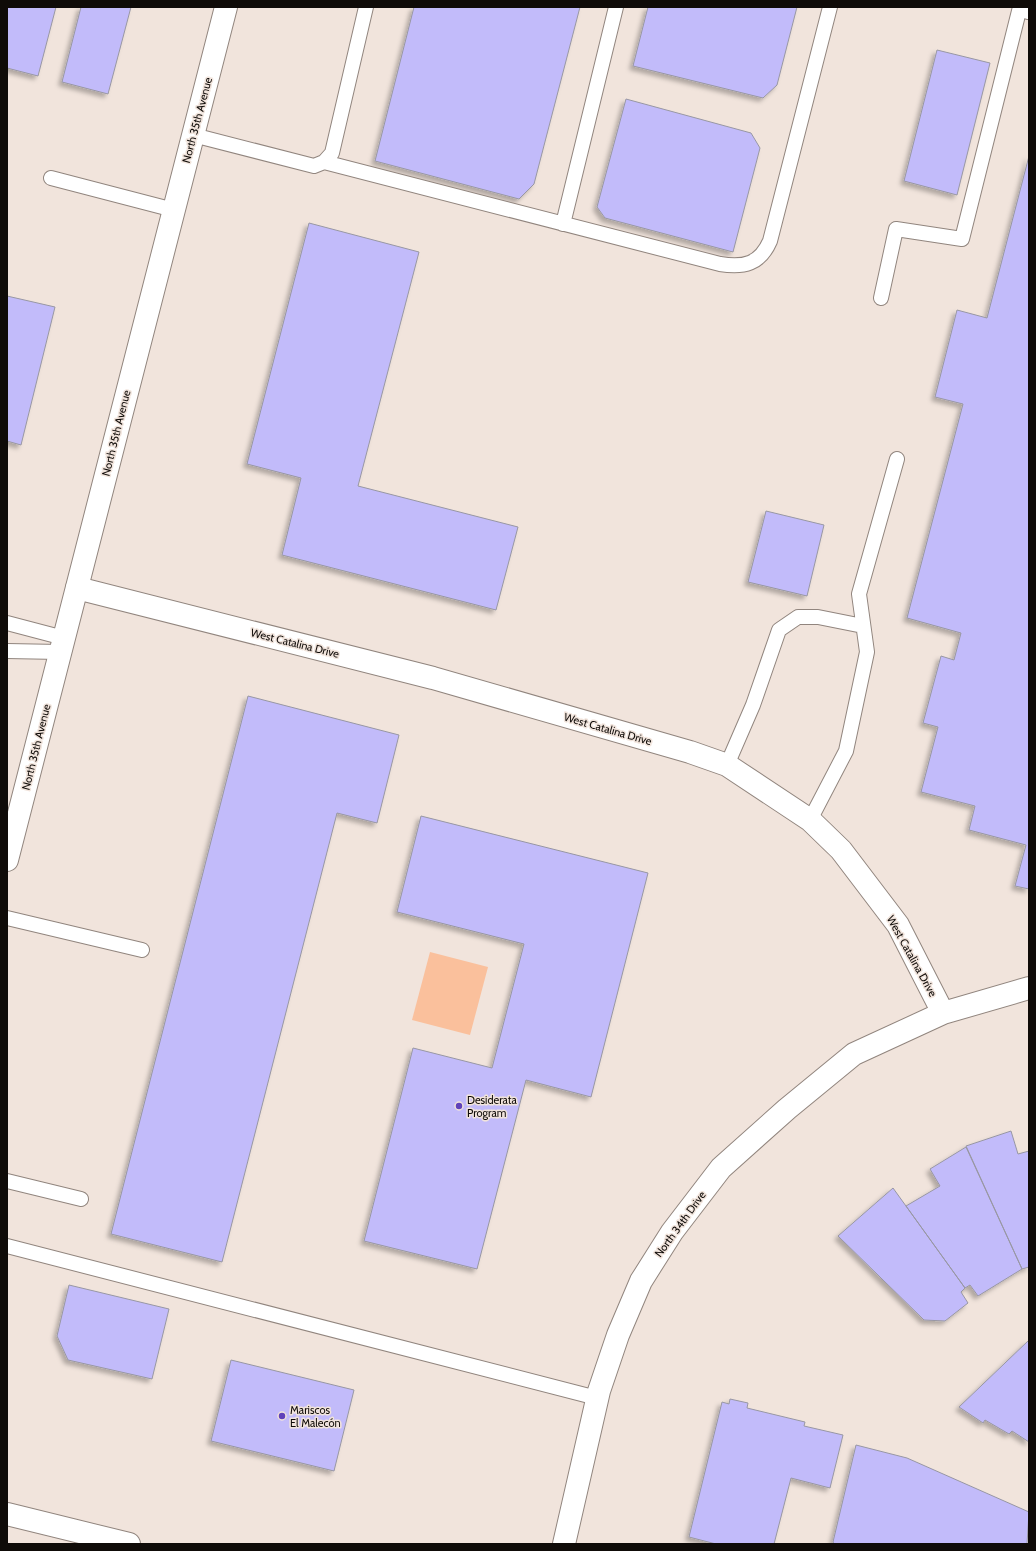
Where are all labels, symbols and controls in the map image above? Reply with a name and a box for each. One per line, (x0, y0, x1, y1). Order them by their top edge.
street label: North 35th Avenue (179, 75, 215, 164)
street label: North 35th Avenue (99, 388, 134, 477)
street label: West Catalina Drive (249, 625, 341, 661)
street label: North 35th Avenue (19, 702, 54, 791)
street label: West Catalina Drive (562, 710, 654, 748)
street label: West Catalina Drive (884, 913, 940, 999)
place label: Desiderata Program (467, 1093, 517, 1120)
marker: Desiderata Program (454, 1101, 464, 1111)
street label: North 34th Drive (651, 1188, 709, 1260)
place label: Mariscos El Malecón (290, 1403, 341, 1430)
marker: Mariscos El Malecón (277, 1411, 287, 1421)

